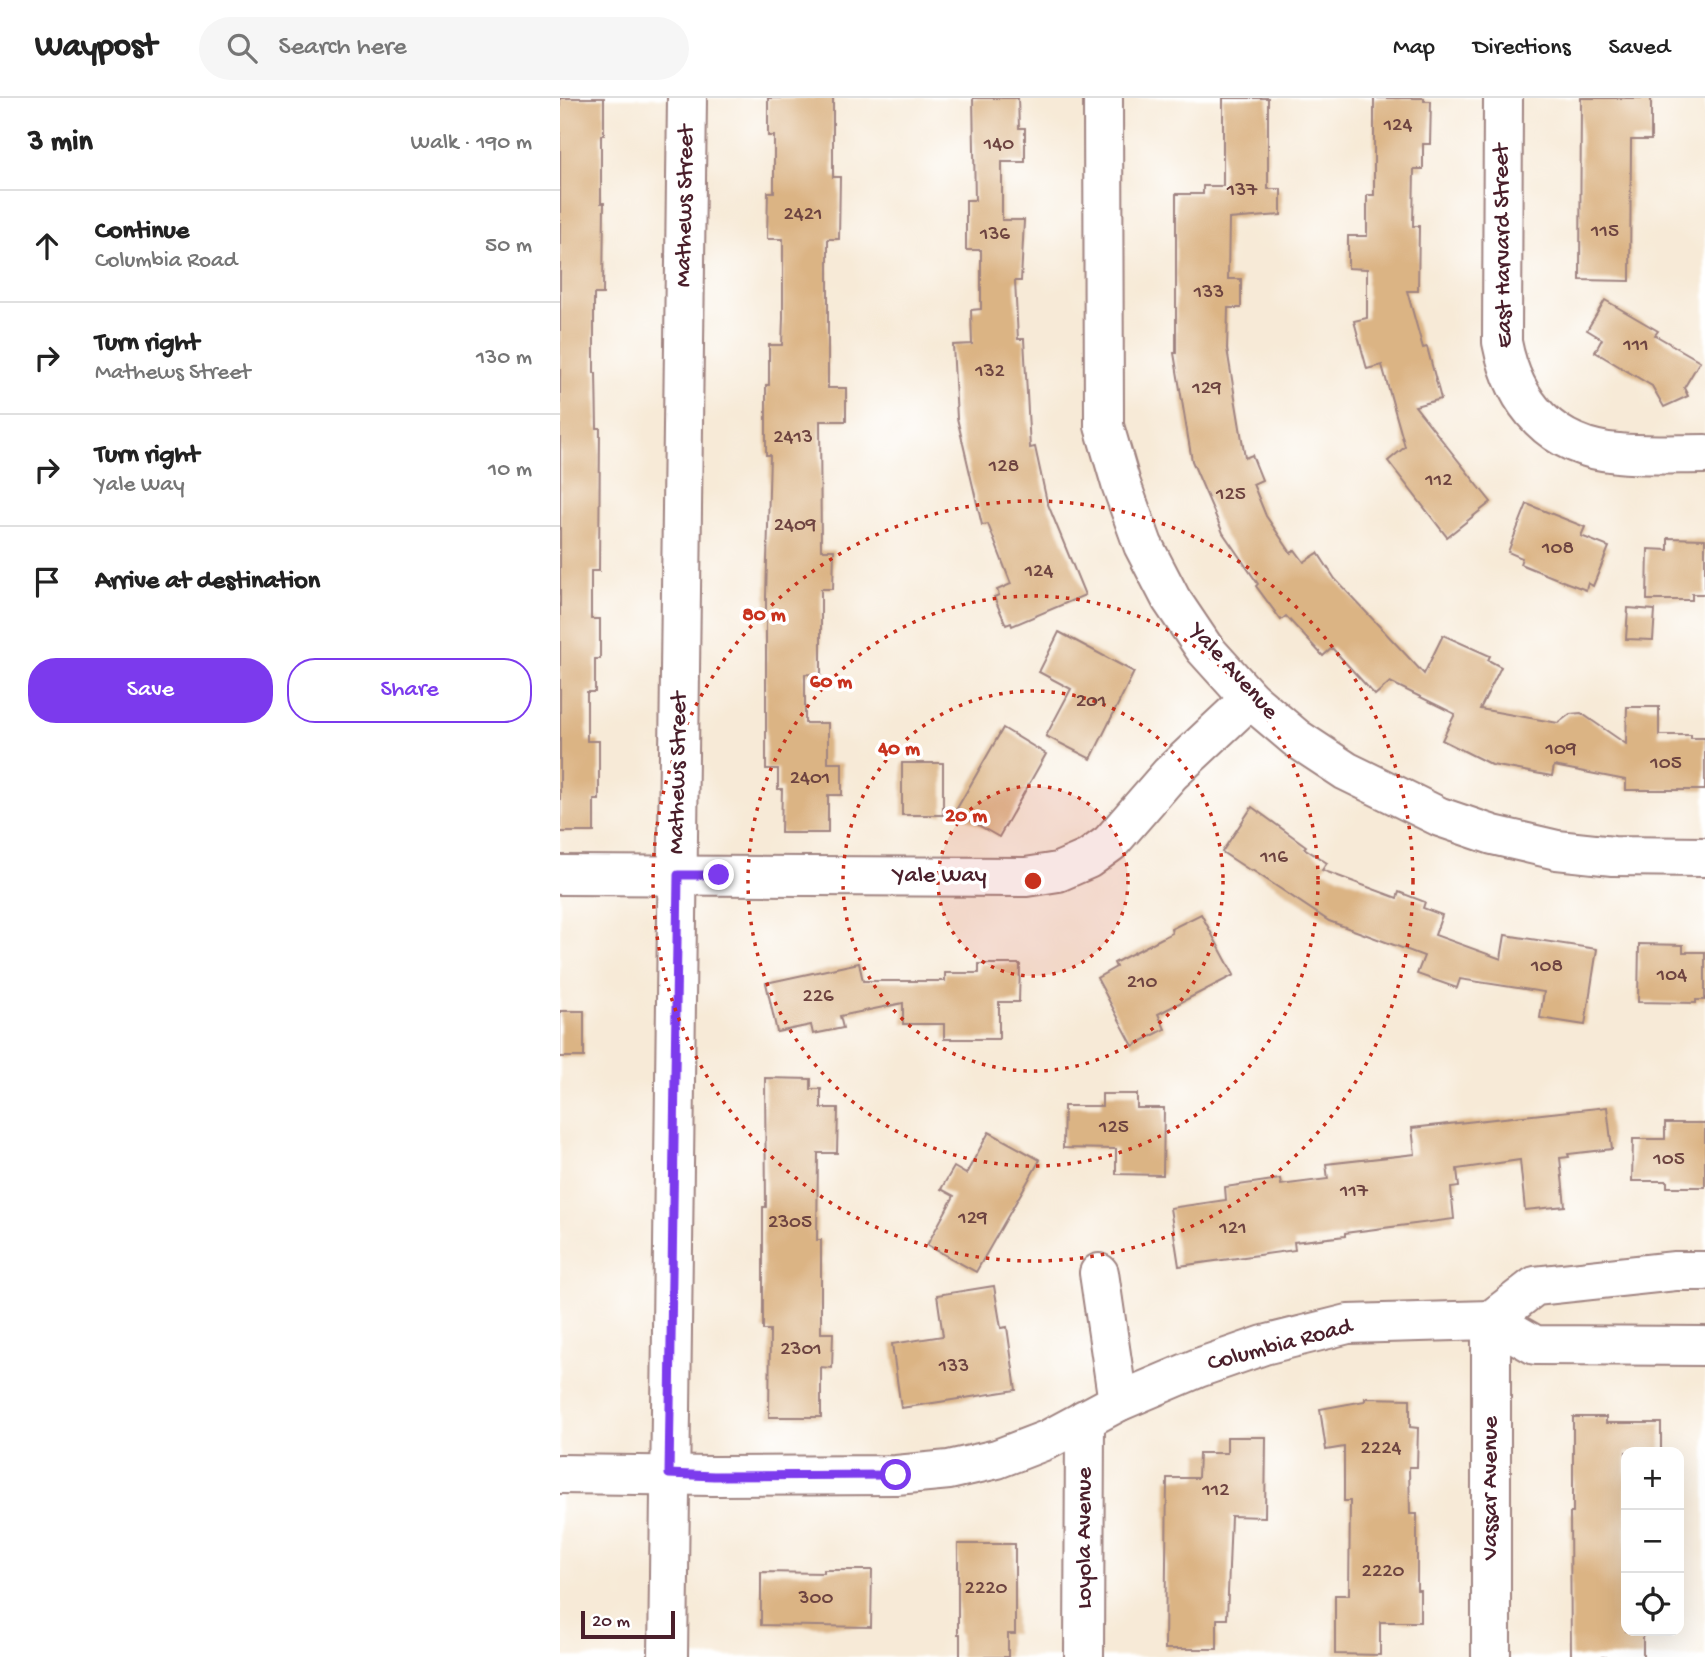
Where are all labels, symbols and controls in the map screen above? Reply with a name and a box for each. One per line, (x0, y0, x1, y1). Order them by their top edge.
search box (199, 17, 689, 80)
text: Waypost (35, 29, 157, 67)
icon: search (223, 29, 261, 67)
text: Search here (279, 33, 407, 64)
text: Map (1393, 34, 1435, 63)
text: Directions (1473, 34, 1571, 63)
text: Saved (1609, 34, 1670, 63)
house number: 124 (1383, 114, 1412, 139)
street label: Mathews Street (670, 122, 702, 287)
text: 3 min (28, 126, 93, 161)
text: Walk · 190 m (411, 130, 532, 157)
house number: 140 (983, 133, 1014, 158)
street label: East Harvard Street (1488, 141, 1520, 348)
house number: 137 (1226, 179, 1258, 204)
house number: 2421 (783, 203, 823, 228)
text: Continue (95, 217, 189, 248)
house number: 115 (1590, 220, 1619, 245)
house number: 136 (979, 223, 1010, 248)
icon: ahead (28, 227, 66, 265)
text: 50 m (485, 233, 532, 260)
text: Columbia Road (95, 248, 237, 275)
house number: 133 (1193, 281, 1224, 306)
text: Turn right (95, 329, 199, 360)
house number: 111 (1622, 334, 1649, 359)
icon: right (28, 339, 66, 377)
text: 130 m (476, 345, 532, 372)
text: Mathews Street (95, 360, 250, 387)
house number: 132 (974, 360, 1005, 385)
house number: 129 (1191, 377, 1222, 402)
house number: 2413 (773, 426, 813, 451)
text: Turn right (95, 441, 199, 472)
icon: right (28, 451, 66, 489)
house number: 128 (988, 455, 1019, 480)
text: 10 m (488, 457, 532, 484)
house number: 112 (1424, 469, 1453, 494)
text: Yale Way (95, 472, 184, 499)
house number: 125 (1215, 483, 1246, 508)
house number: 2409 (774, 514, 817, 539)
house number: 108 (1541, 537, 1574, 562)
house number: 124 (1024, 560, 1053, 585)
icon: arrive (28, 563, 66, 601)
text: Arrive at destination (95, 567, 320, 598)
text: 80 m (742, 604, 786, 629)
street label: Yale Avenue (1181, 616, 1284, 727)
button: Save (28, 658, 273, 723)
button: Share (287, 658, 532, 723)
text: 60 m (810, 671, 852, 696)
street label: Mathews Street (663, 689, 695, 854)
house number: 201 (1076, 690, 1106, 715)
text: 40 m (877, 738, 920, 763)
house number: 109 (1545, 738, 1577, 763)
house number: 105 (1649, 752, 1682, 777)
house number: 2401 (790, 767, 830, 792)
text: 20 m (945, 805, 987, 830)
house number: 116 (1259, 846, 1288, 871)
route end (703, 859, 734, 890)
street label: Yale Way (891, 862, 987, 891)
centre of rings (1021, 869, 1045, 893)
house number: 108 (1530, 955, 1563, 980)
house number: 104 (1656, 964, 1687, 989)
house number: 210 (1127, 971, 1157, 996)
house number: 226 (802, 985, 834, 1010)
house number: 125 (1098, 1116, 1129, 1141)
house number: 105 (1652, 1148, 1685, 1173)
house number: 117 (1339, 1180, 1369, 1205)
house number: 129 (957, 1207, 988, 1232)
house number: 2305 (768, 1211, 812, 1236)
house number: 121 (1218, 1217, 1247, 1242)
street label: Columbia Road (1205, 1312, 1357, 1379)
house number: 2301 (780, 1338, 822, 1363)
house number: 133 (938, 1355, 969, 1380)
street label: Vassar Avenue (1477, 1415, 1506, 1561)
house number: 2224 (1361, 1437, 1401, 1462)
map controls (1621, 1447, 1684, 1636)
button: + (1621, 1447, 1684, 1510)
route start (880, 1459, 911, 1490)
street label: Loyola Avenue (1071, 1466, 1100, 1609)
house number: 112 (1201, 1479, 1230, 1504)
button: − (1621, 1510, 1684, 1573)
house number: 2220 (1362, 1560, 1404, 1585)
button: locate (1621, 1573, 1684, 1636)
house number: 2220 (965, 1577, 1007, 1602)
house number: 300 (798, 1587, 833, 1612)
scale bar (581, 1608, 676, 1640)
text: 20 m (592, 1611, 630, 1634)

